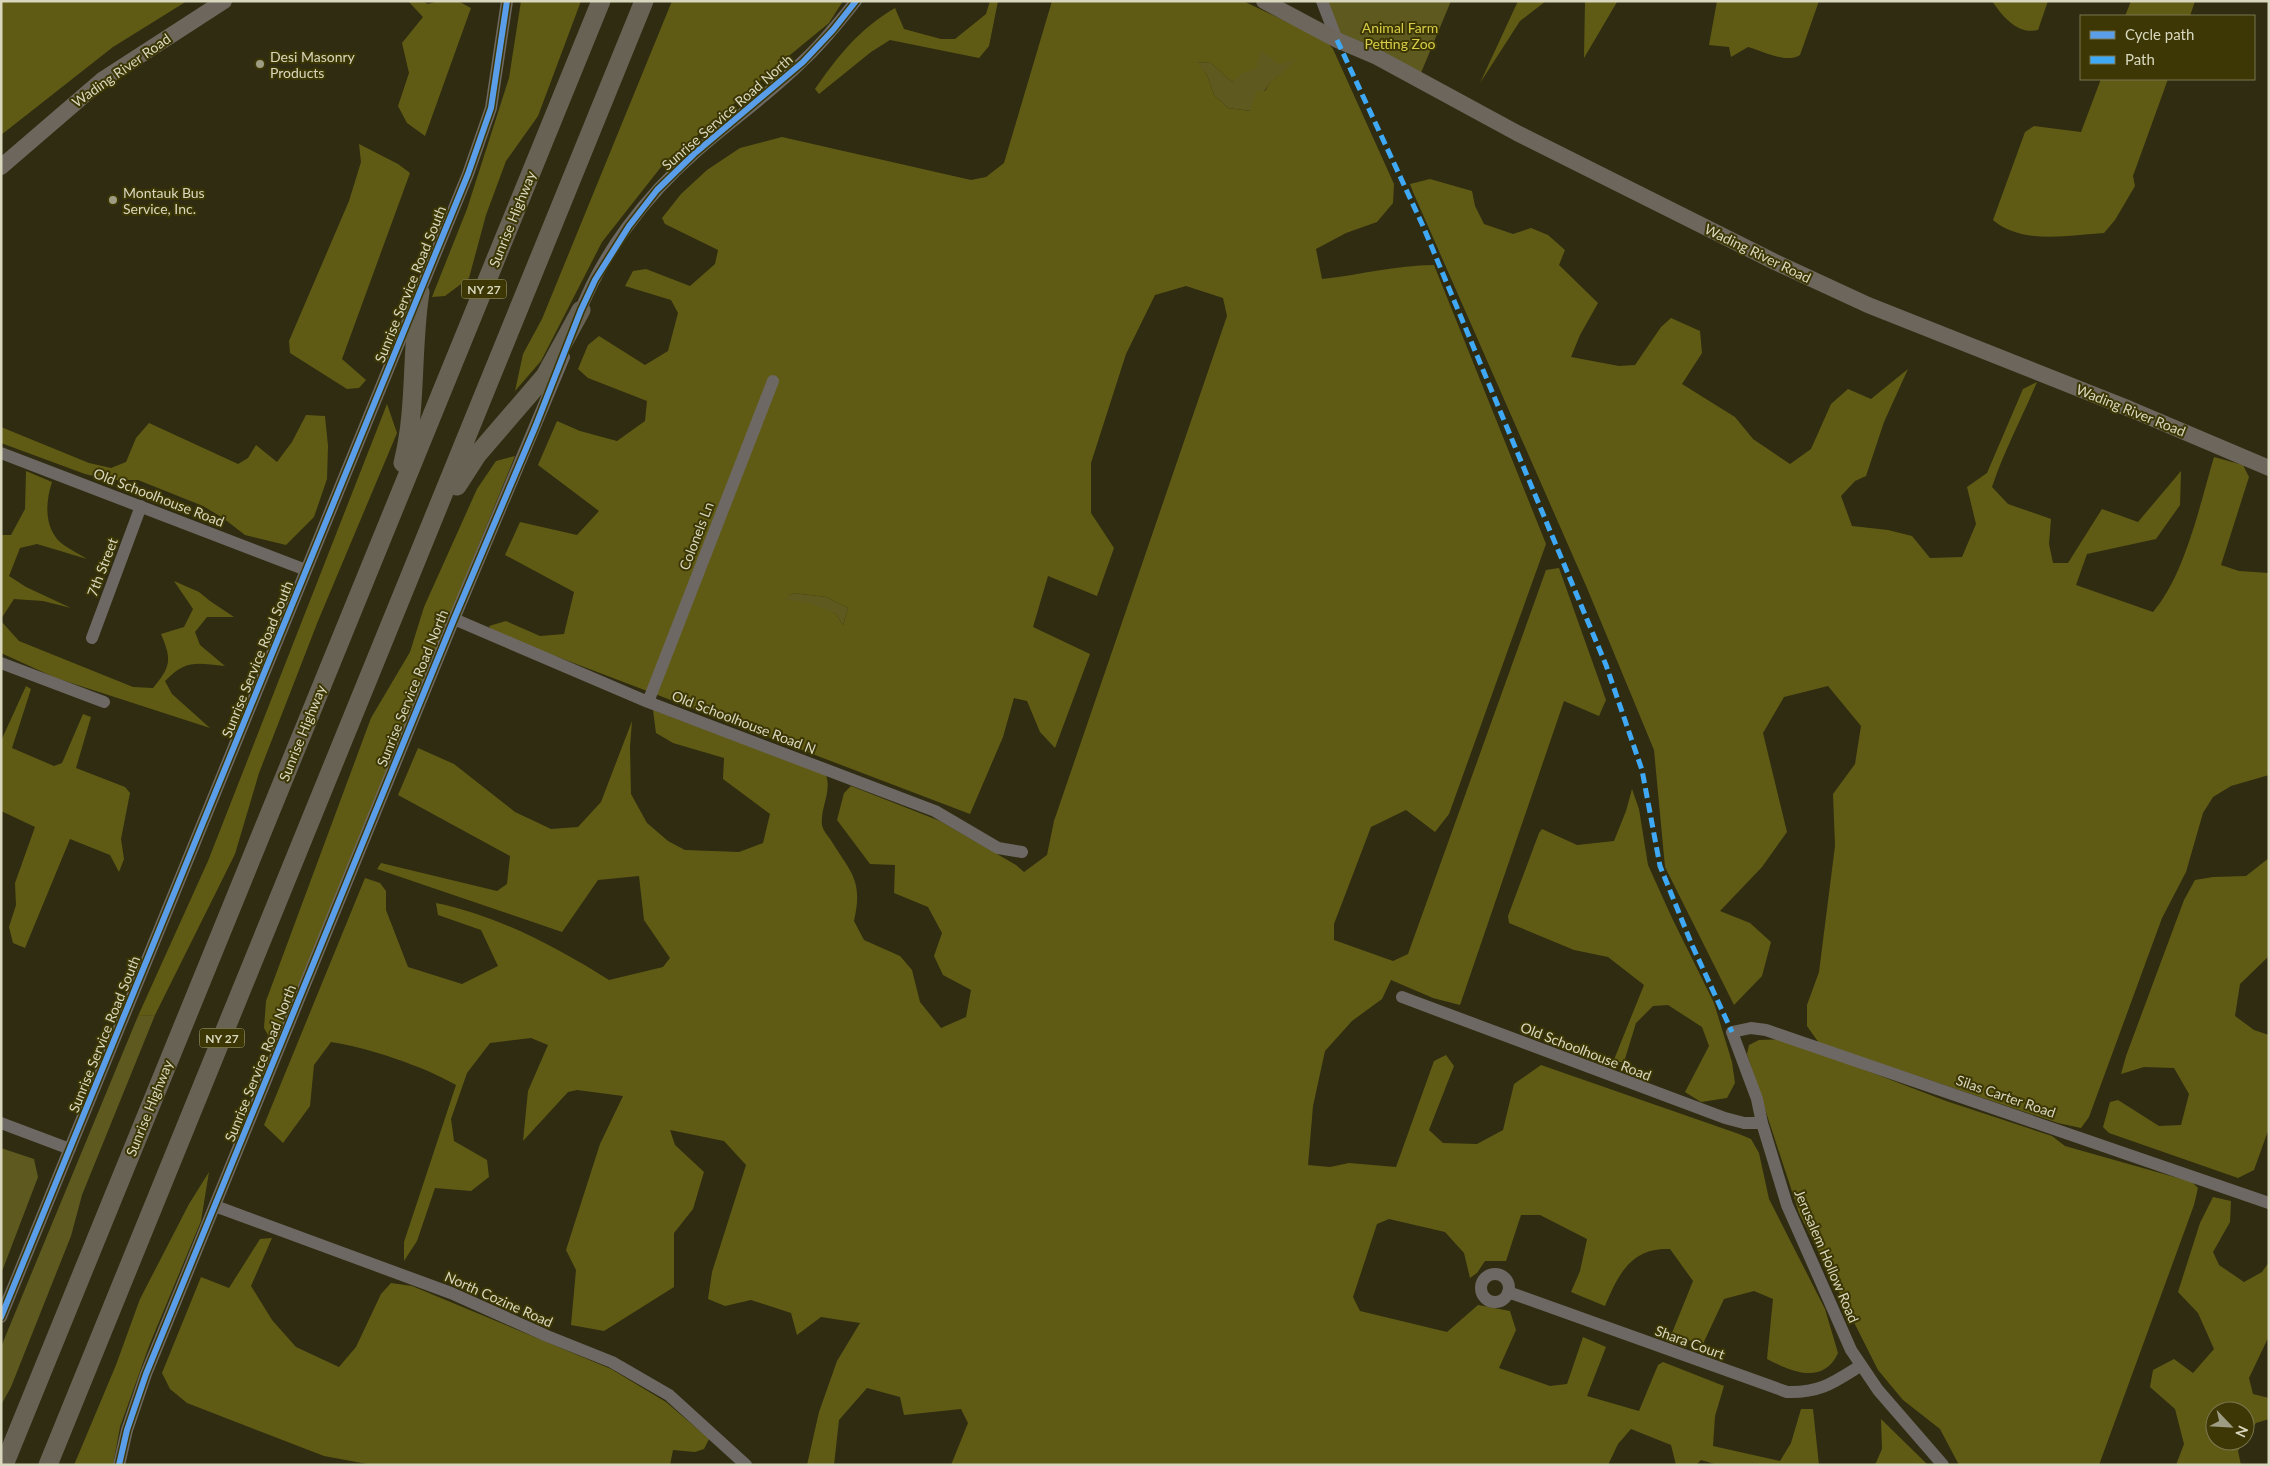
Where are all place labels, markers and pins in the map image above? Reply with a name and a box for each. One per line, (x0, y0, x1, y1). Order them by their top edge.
place label: Desi Masonry Products (270, 48, 356, 81)
marker: Desi Masonry Products (254, 58, 266, 70)
place label: Montauk Bus Service, Inc. (123, 184, 205, 217)
marker: Montauk Bus Service, Inc. (107, 194, 119, 206)

